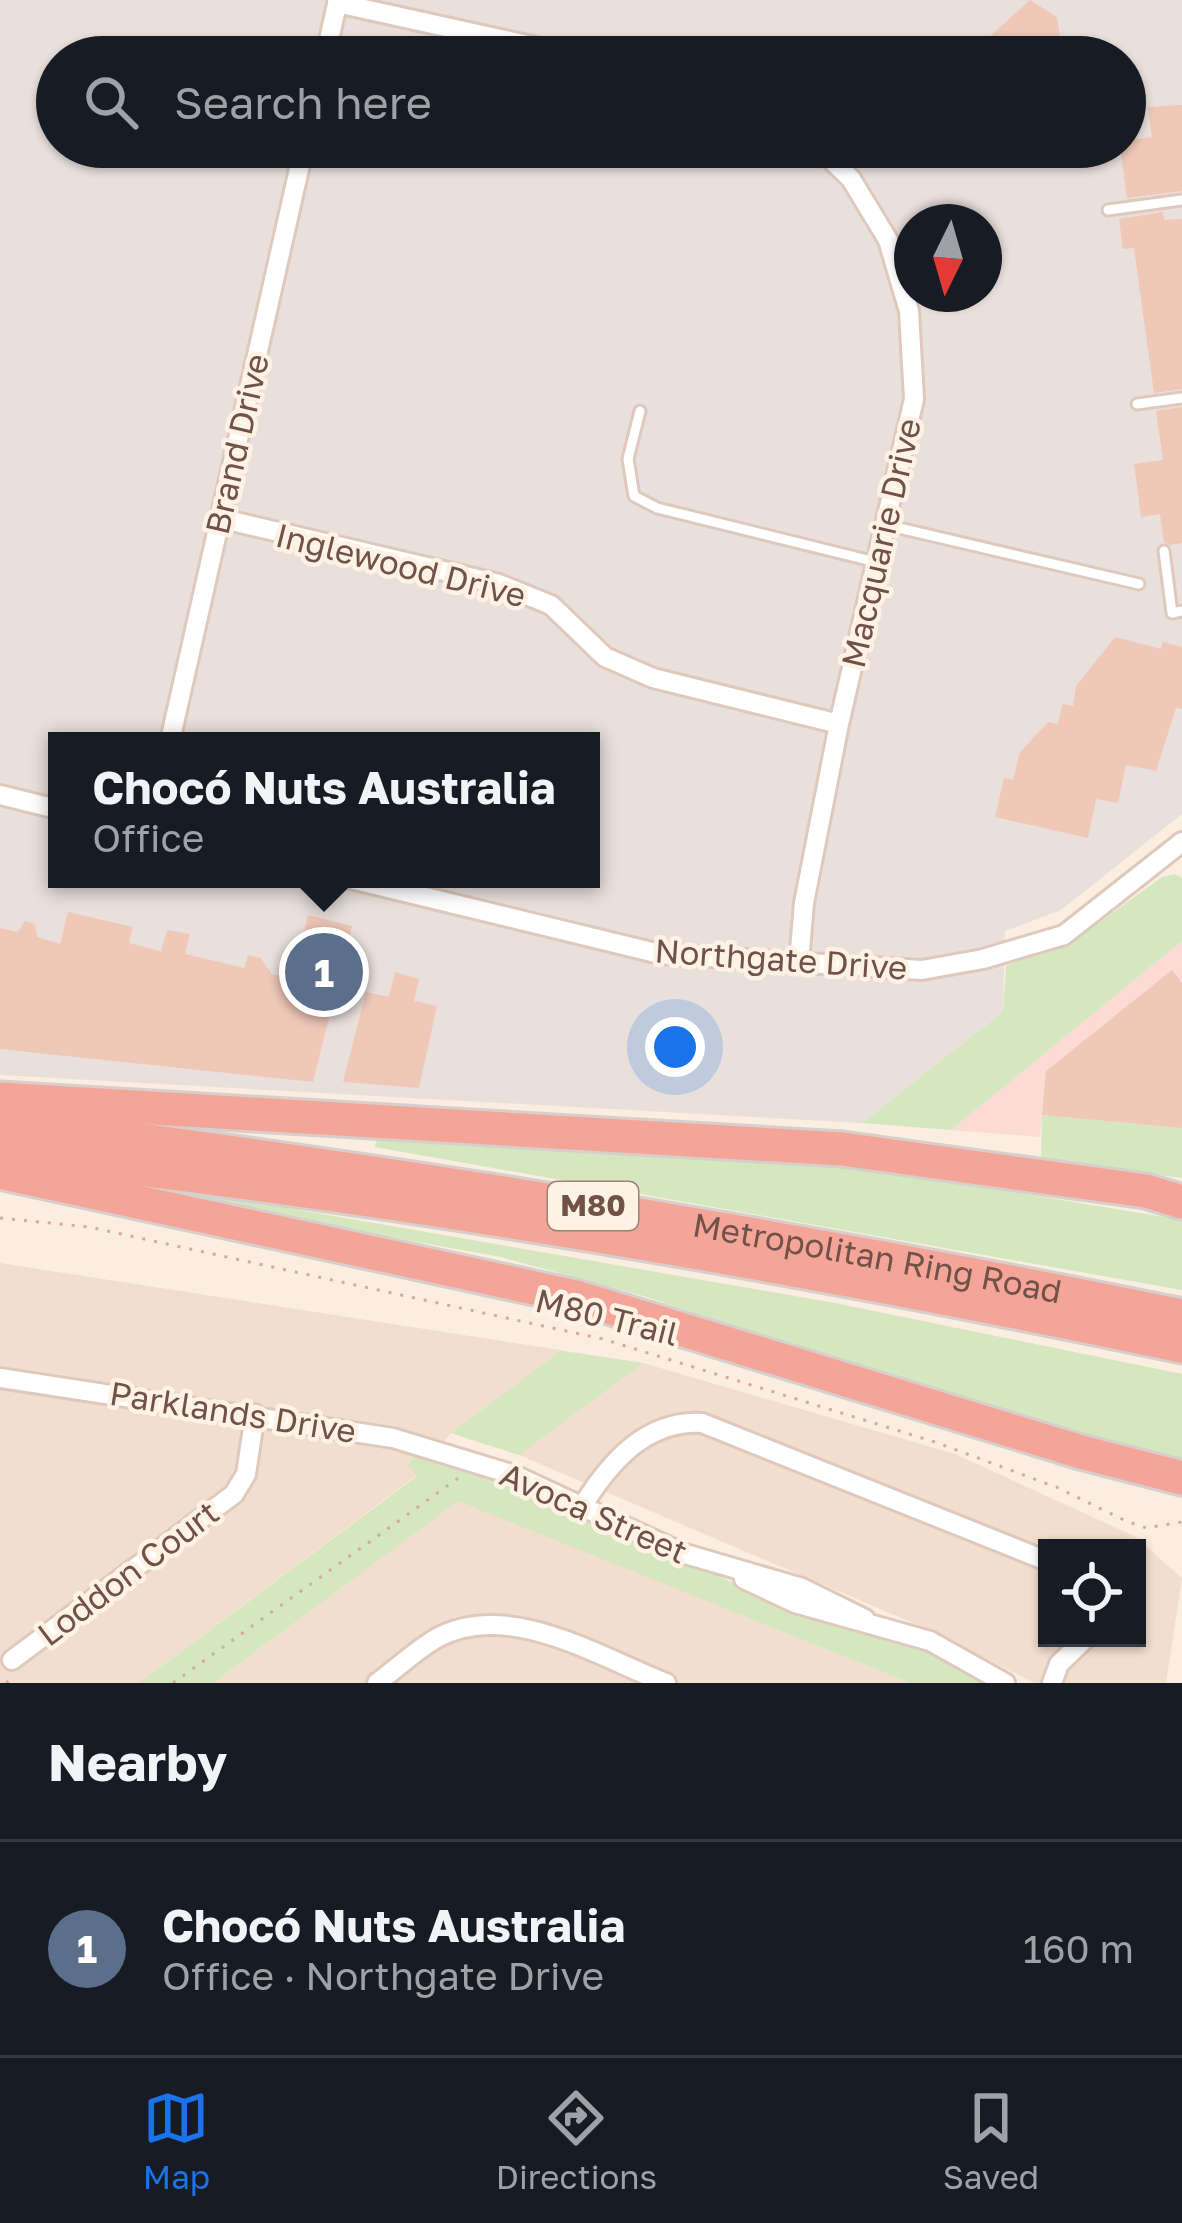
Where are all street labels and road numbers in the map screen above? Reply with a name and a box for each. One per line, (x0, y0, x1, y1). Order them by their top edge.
street label: Brand Drive (197, 350, 276, 538)
street label: Macquarie Drive (833, 414, 928, 671)
street label: Inglewood Drive (272, 515, 530, 614)
street label: Northgate Drive (654, 930, 909, 987)
road number: M80 (548, 1182, 638, 1230)
street label: Metropolitan Ring Road (690, 1205, 1065, 1310)
street label: M80 Trail (532, 1280, 682, 1353)
street label: Parklands Drive (107, 1373, 359, 1450)
street label: Avoca Street (495, 1454, 694, 1571)
street label: Loddon Court (30, 1492, 226, 1653)

